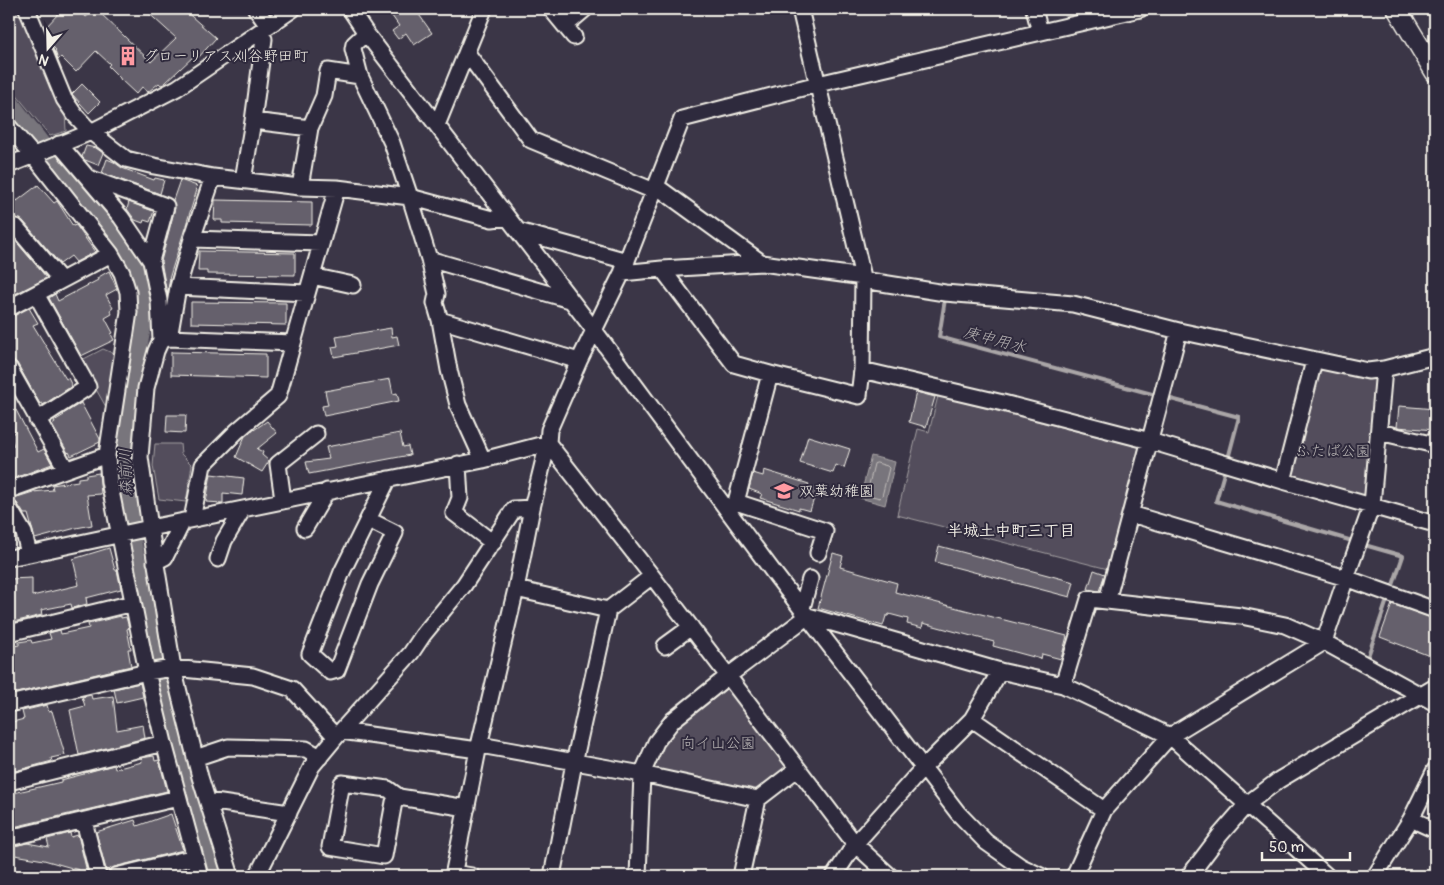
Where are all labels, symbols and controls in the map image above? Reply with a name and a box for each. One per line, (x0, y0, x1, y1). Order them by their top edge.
north arrow (22, 22, 72, 72)
building icon: グローリアス刈谷野田町 (117, 45, 139, 67)
place label: グローリアス刈谷野田町 (143, 47, 309, 66)
text: N (36, 50, 51, 69)
water label: 庚申用水 (961, 322, 1028, 358)
park label: ふたば公園 (1295, 442, 1371, 461)
water label: 森前川 (115, 448, 137, 496)
school or university icon: 双葉幼稚園 (773, 480, 795, 502)
place label: 双葉幼稚園 (799, 482, 874, 501)
district label: 半城土中町三丁目 (947, 521, 1075, 541)
park label: 向イ山公園 (680, 734, 756, 753)
scale bar (1262, 830, 1349, 862)
text: 50 m (1269, 838, 1304, 857)

